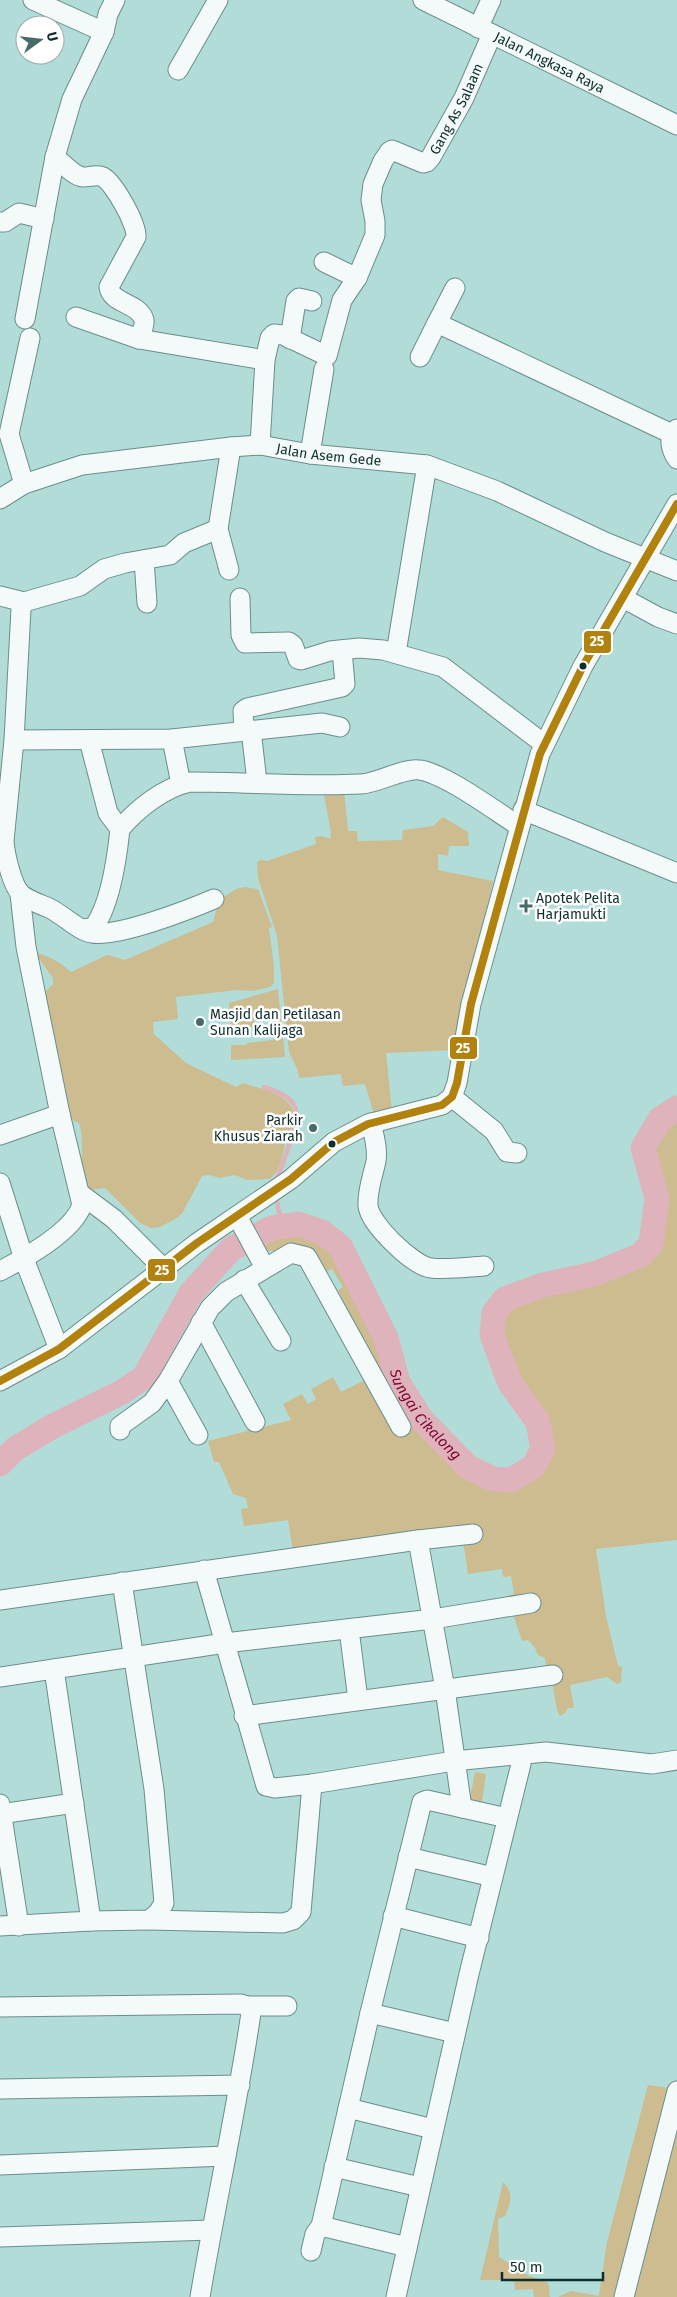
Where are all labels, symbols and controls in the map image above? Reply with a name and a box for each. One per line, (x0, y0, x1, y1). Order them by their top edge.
north arrow (15, 15, 65, 65)
street label: Jalan Angkasa Raya (491, 28, 608, 97)
text: U (43, 30, 61, 43)
street label: Gang As Salaam (426, 61, 487, 157)
street label: Jalan Asem Gede (275, 440, 382, 469)
line badge: 25 (583, 630, 612, 654)
text: 25 (590, 633, 605, 650)
unlabelled marker (578, 661, 588, 671)
place label: Apotek Pelita Harjamukti (536, 890, 620, 923)
marker: Apotek Pelita Harjamukti (520, 900, 532, 912)
place label: Masjid dan Petilasan Sunan Kalijaga (210, 1006, 341, 1039)
marker: Masjid dan Petilasan Sunan Kalijaga (194, 1016, 206, 1028)
line badge: 25 (449, 1036, 478, 1060)
text: 25 (456, 1040, 471, 1057)
place label: Parkir Khusus Ziarah (214, 1112, 304, 1145)
marker: Parkir Khusus Ziarah (307, 1122, 319, 1134)
unlabelled marker (327, 1139, 337, 1149)
line badge: 25 (147, 1258, 176, 1282)
text: 25 (155, 1262, 170, 1279)
water label: Sungai Cikalong (386, 1366, 465, 1464)
scale bar (502, 2250, 603, 2282)
text: 50 m (510, 2258, 543, 2276)

